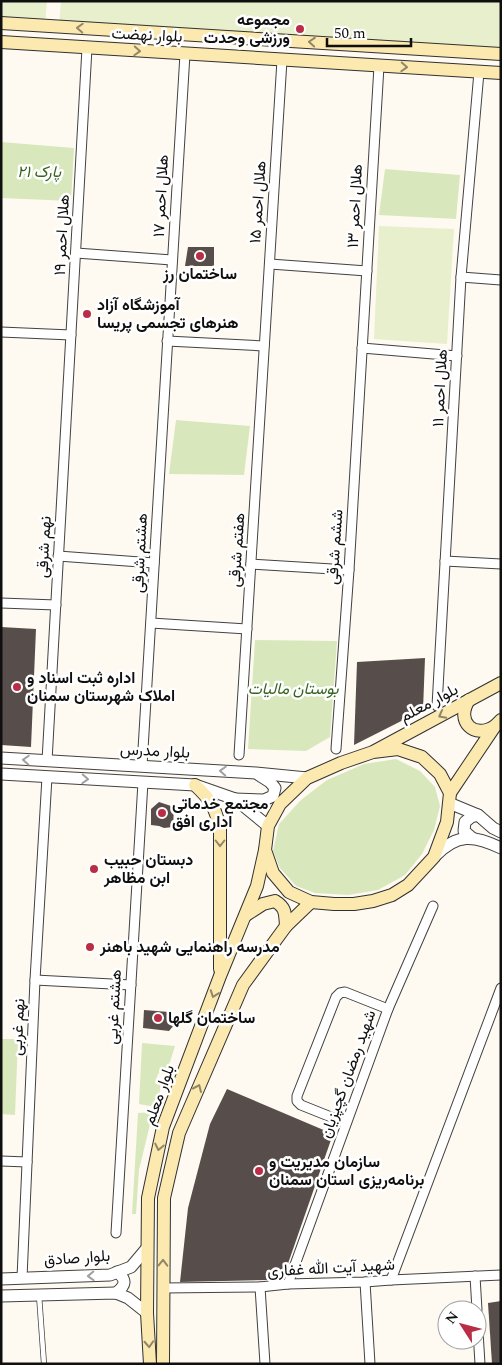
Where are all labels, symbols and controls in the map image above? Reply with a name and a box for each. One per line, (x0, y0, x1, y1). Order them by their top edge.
place label: مجموعه ورزشی وحدت (204, 8, 290, 50)
scale bar (327, 15, 411, 47)
street label: بلوار نهضت (111, 21, 183, 49)
one-way arrow (76, 22, 84, 33)
text: 50 m (334, 22, 366, 45)
marker: مجموعه ورزشی وحدت (294, 23, 306, 35)
one-way arrow (308, 37, 316, 48)
one-way arrow (134, 45, 142, 56)
one-way arrow (401, 62, 409, 73)
street label: هلال احمر ۱۷ (147, 154, 175, 238)
park label: پارک ۲۱ (17, 160, 62, 184)
street label: هلال احمر ۱۵ (243, 160, 273, 244)
street label: هلال احمر ۱۳ (341, 163, 369, 249)
street label: هلال احمر ۱۹ (48, 194, 76, 276)
marker: ساختمان رز (194, 250, 206, 262)
place label: ساختمان رز (162, 262, 237, 286)
place label: آموزشگاه آزاد هنرهای تجسمی پریسا (97, 293, 238, 335)
marker: آموزشگاه آزاد هنرهای تجسمی پریسا (81, 308, 93, 320)
street label: هلال احمر ۱۱ (426, 348, 454, 428)
street label: ششم شرقی (320, 508, 350, 586)
street label: هشتم شرقی (126, 512, 154, 594)
street label: هفتم شرقی (222, 512, 252, 588)
street label: نهم شرقی (30, 515, 58, 579)
place label: اداره ثبت اسناد و املاک شهرستان سمنان (27, 666, 175, 708)
park label: بوستان مالیات (248, 677, 340, 701)
street label: بلوار معلم (396, 678, 462, 728)
marker: اداره ثبت اسناد و املاک شهرستان سمنان (11, 681, 23, 693)
one-way arrow (439, 709, 448, 719)
street label: بلوار مدرس (119, 737, 191, 765)
one-way arrow (22, 754, 30, 765)
one-way arrow (219, 766, 227, 777)
one-way arrow (81, 773, 89, 784)
place label: مجتمع خدماتی اداری افق (172, 792, 269, 834)
marker: مجتمع خدماتی اداری افق (156, 807, 168, 819)
one-way arrow (215, 840, 225, 847)
place label: دبستان حبیب ابن مظاهر (103, 848, 193, 890)
marker: دبستان حبیب ابن مظاهر (88, 863, 100, 875)
place label: مدرسه راهنمایی شهید باهنر (99, 935, 280, 959)
marker: مدرسه راهنمایی شهید باهنر (84, 941, 96, 953)
street label: هشتم غربی (100, 969, 128, 1045)
one-way arrow (210, 990, 220, 998)
street label: نهم غربی (5, 998, 31, 1056)
place label: ساختمان گلها (168, 1006, 255, 1030)
street label: شهید رمضان گچپزیان (314, 1006, 382, 1142)
marker: ساختمان گلها (152, 1012, 164, 1024)
street label: بلوار معلم (137, 1061, 181, 1129)
one-way arrow (192, 1084, 203, 1093)
one-way arrow (154, 1143, 165, 1152)
place label: سازمان مدیریت و برنامه‌ریزی استان سمنان (269, 1150, 424, 1192)
marker: سازمان مدیریت و برنامه‌ریزی استان سمنان (253, 1165, 265, 1177)
street label: بلوار صادق (43, 1244, 111, 1272)
street label: شهید آیت الله غفاری (267, 1253, 395, 1283)
one-way arrow (158, 1258, 168, 1266)
one-way arrow (87, 1271, 94, 1281)
north arrow (437, 1300, 487, 1350)
text: N (440, 1307, 464, 1328)
one-way arrow (143, 1340, 154, 1348)

